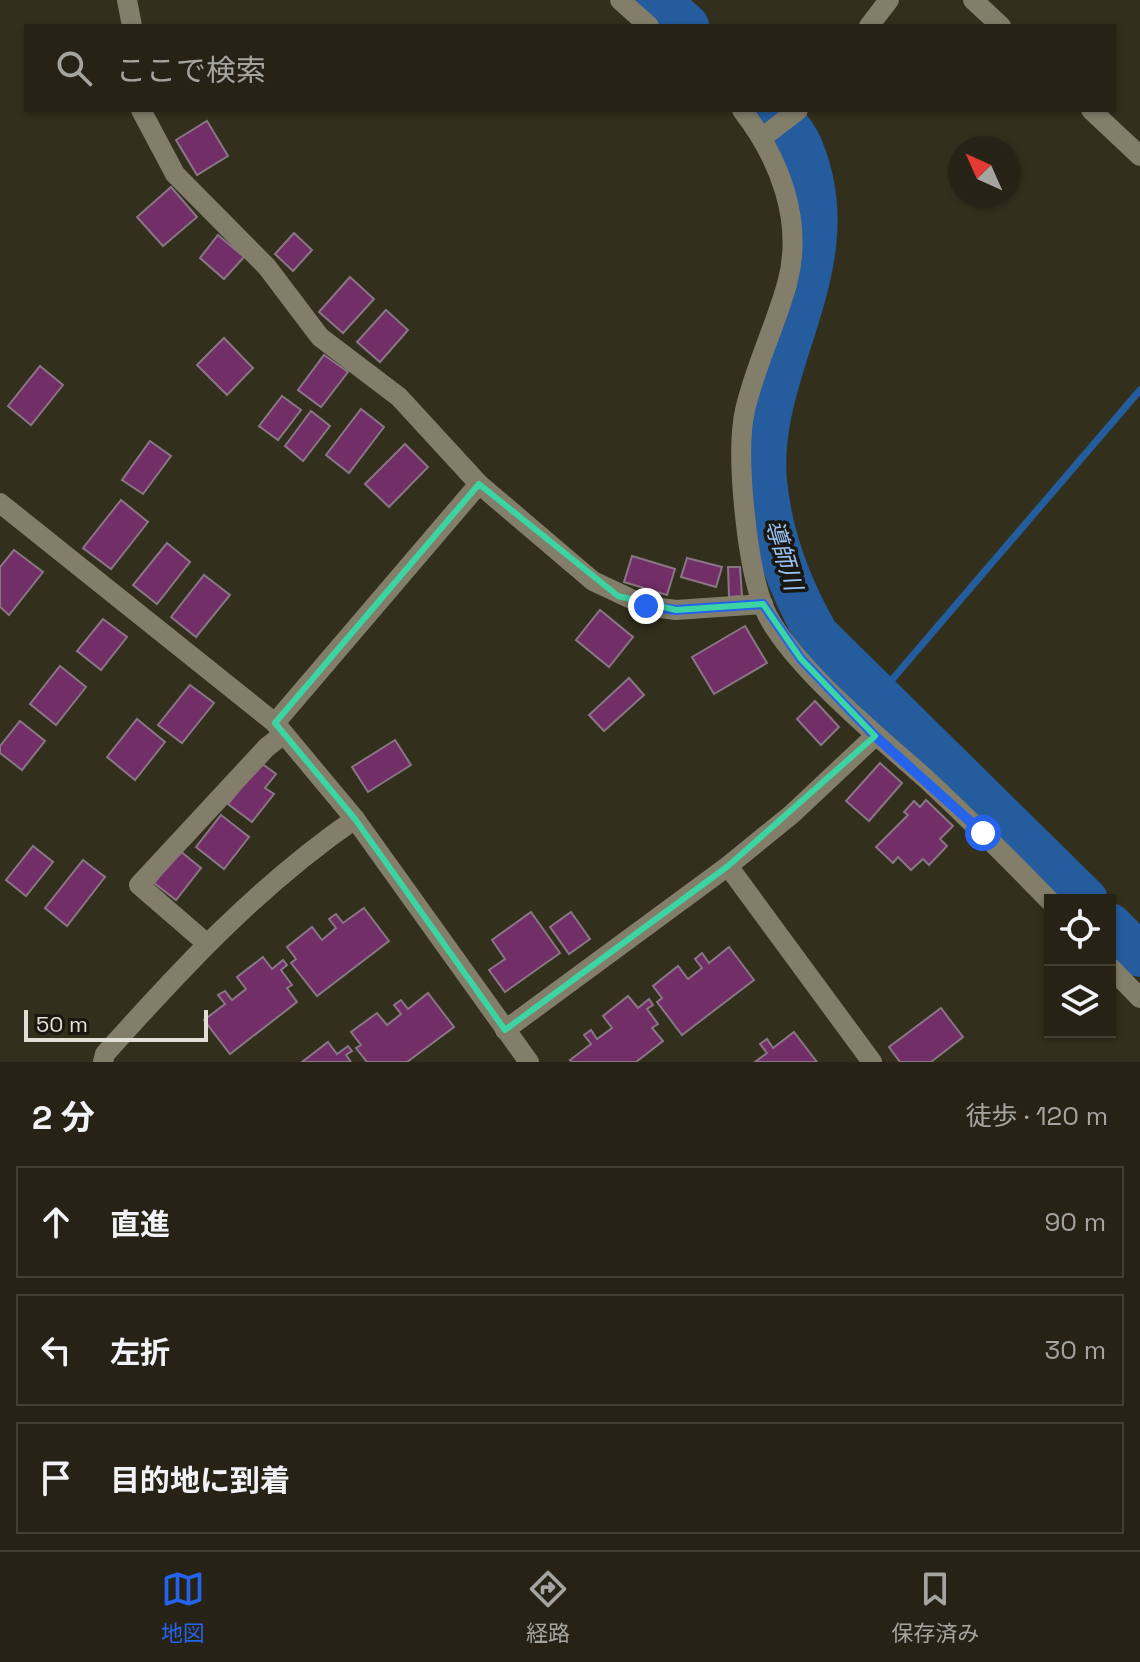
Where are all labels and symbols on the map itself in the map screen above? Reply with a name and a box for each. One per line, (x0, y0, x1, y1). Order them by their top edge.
north arrow (948, 136, 1020, 208)
water label: 導師川 (759, 516, 810, 597)
route end (628, 588, 664, 624)
route start (965, 815, 1001, 851)
scale bar (24, 1006, 208, 1042)

